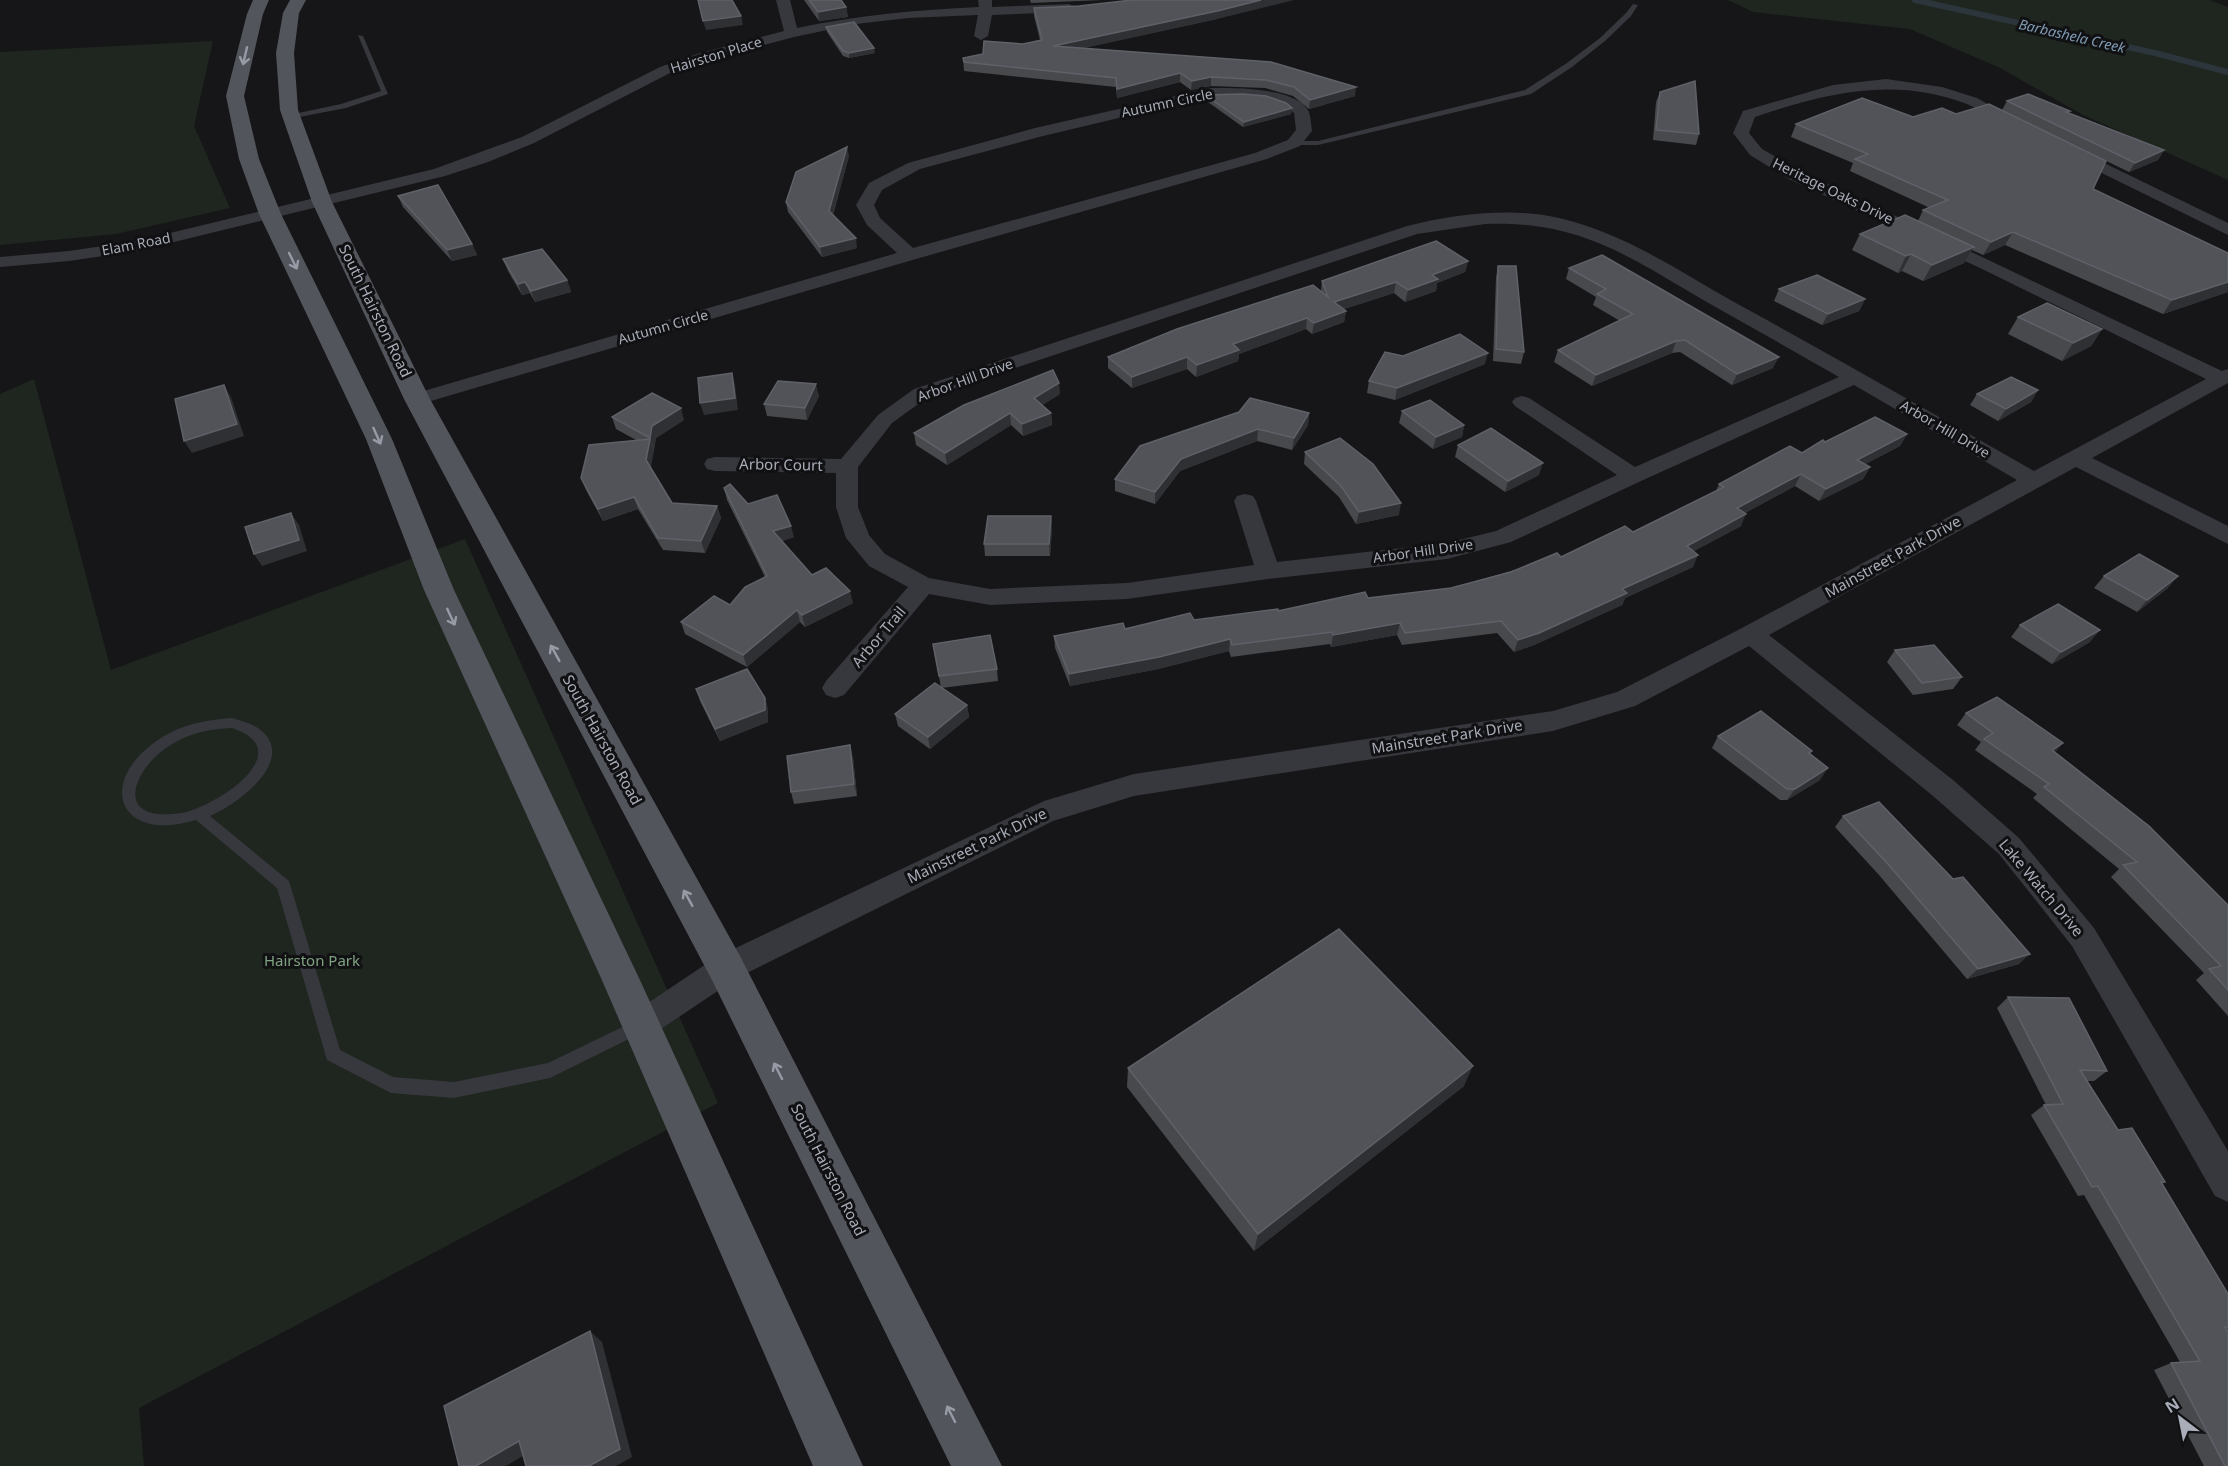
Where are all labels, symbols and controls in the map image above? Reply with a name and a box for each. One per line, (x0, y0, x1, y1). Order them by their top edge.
water label: Barbashela Creek (2017, 14, 2128, 57)
street label: Hairston Place (668, 32, 764, 77)
one-way arrow (238, 46, 250, 65)
street label: Autumn Circle (1119, 84, 1214, 121)
street label: Heritage Oaks Drive (1770, 153, 1897, 228)
street label: Elam Road (100, 228, 172, 259)
street label: South Hairston Road (335, 241, 417, 380)
one-way arrow (287, 251, 299, 269)
street label: Autumn Circle (616, 305, 710, 348)
street label: Arbor Hill Drive (914, 353, 1015, 406)
street label: Arbor Hill Drive (1897, 395, 1994, 462)
one-way arrow (372, 427, 384, 445)
street label: Arbor Court (739, 453, 824, 475)
street label: Mainstreet Park Drive (1821, 510, 1964, 602)
street label: Arbor Hill Drive (1372, 534, 1474, 567)
street label: Arbor Trail (847, 602, 910, 671)
one-way arrow (446, 607, 458, 625)
one-way arrow (549, 645, 561, 662)
street label: South Hairston Road (559, 671, 647, 808)
street label: Mainstreet Park Drive (1370, 714, 1524, 758)
street label: Mainstreet Park Drive (904, 803, 1050, 888)
street label: Lake Watch Drive (1995, 834, 2089, 940)
one-way arrow (682, 890, 694, 907)
park label: Hairston Park (264, 950, 360, 970)
one-way arrow (772, 1062, 784, 1080)
street label: South Hairston Road (787, 1100, 871, 1239)
north arrow (2150, 1388, 2210, 1448)
text: N (2161, 1393, 2183, 1418)
one-way arrow (945, 1405, 956, 1423)

